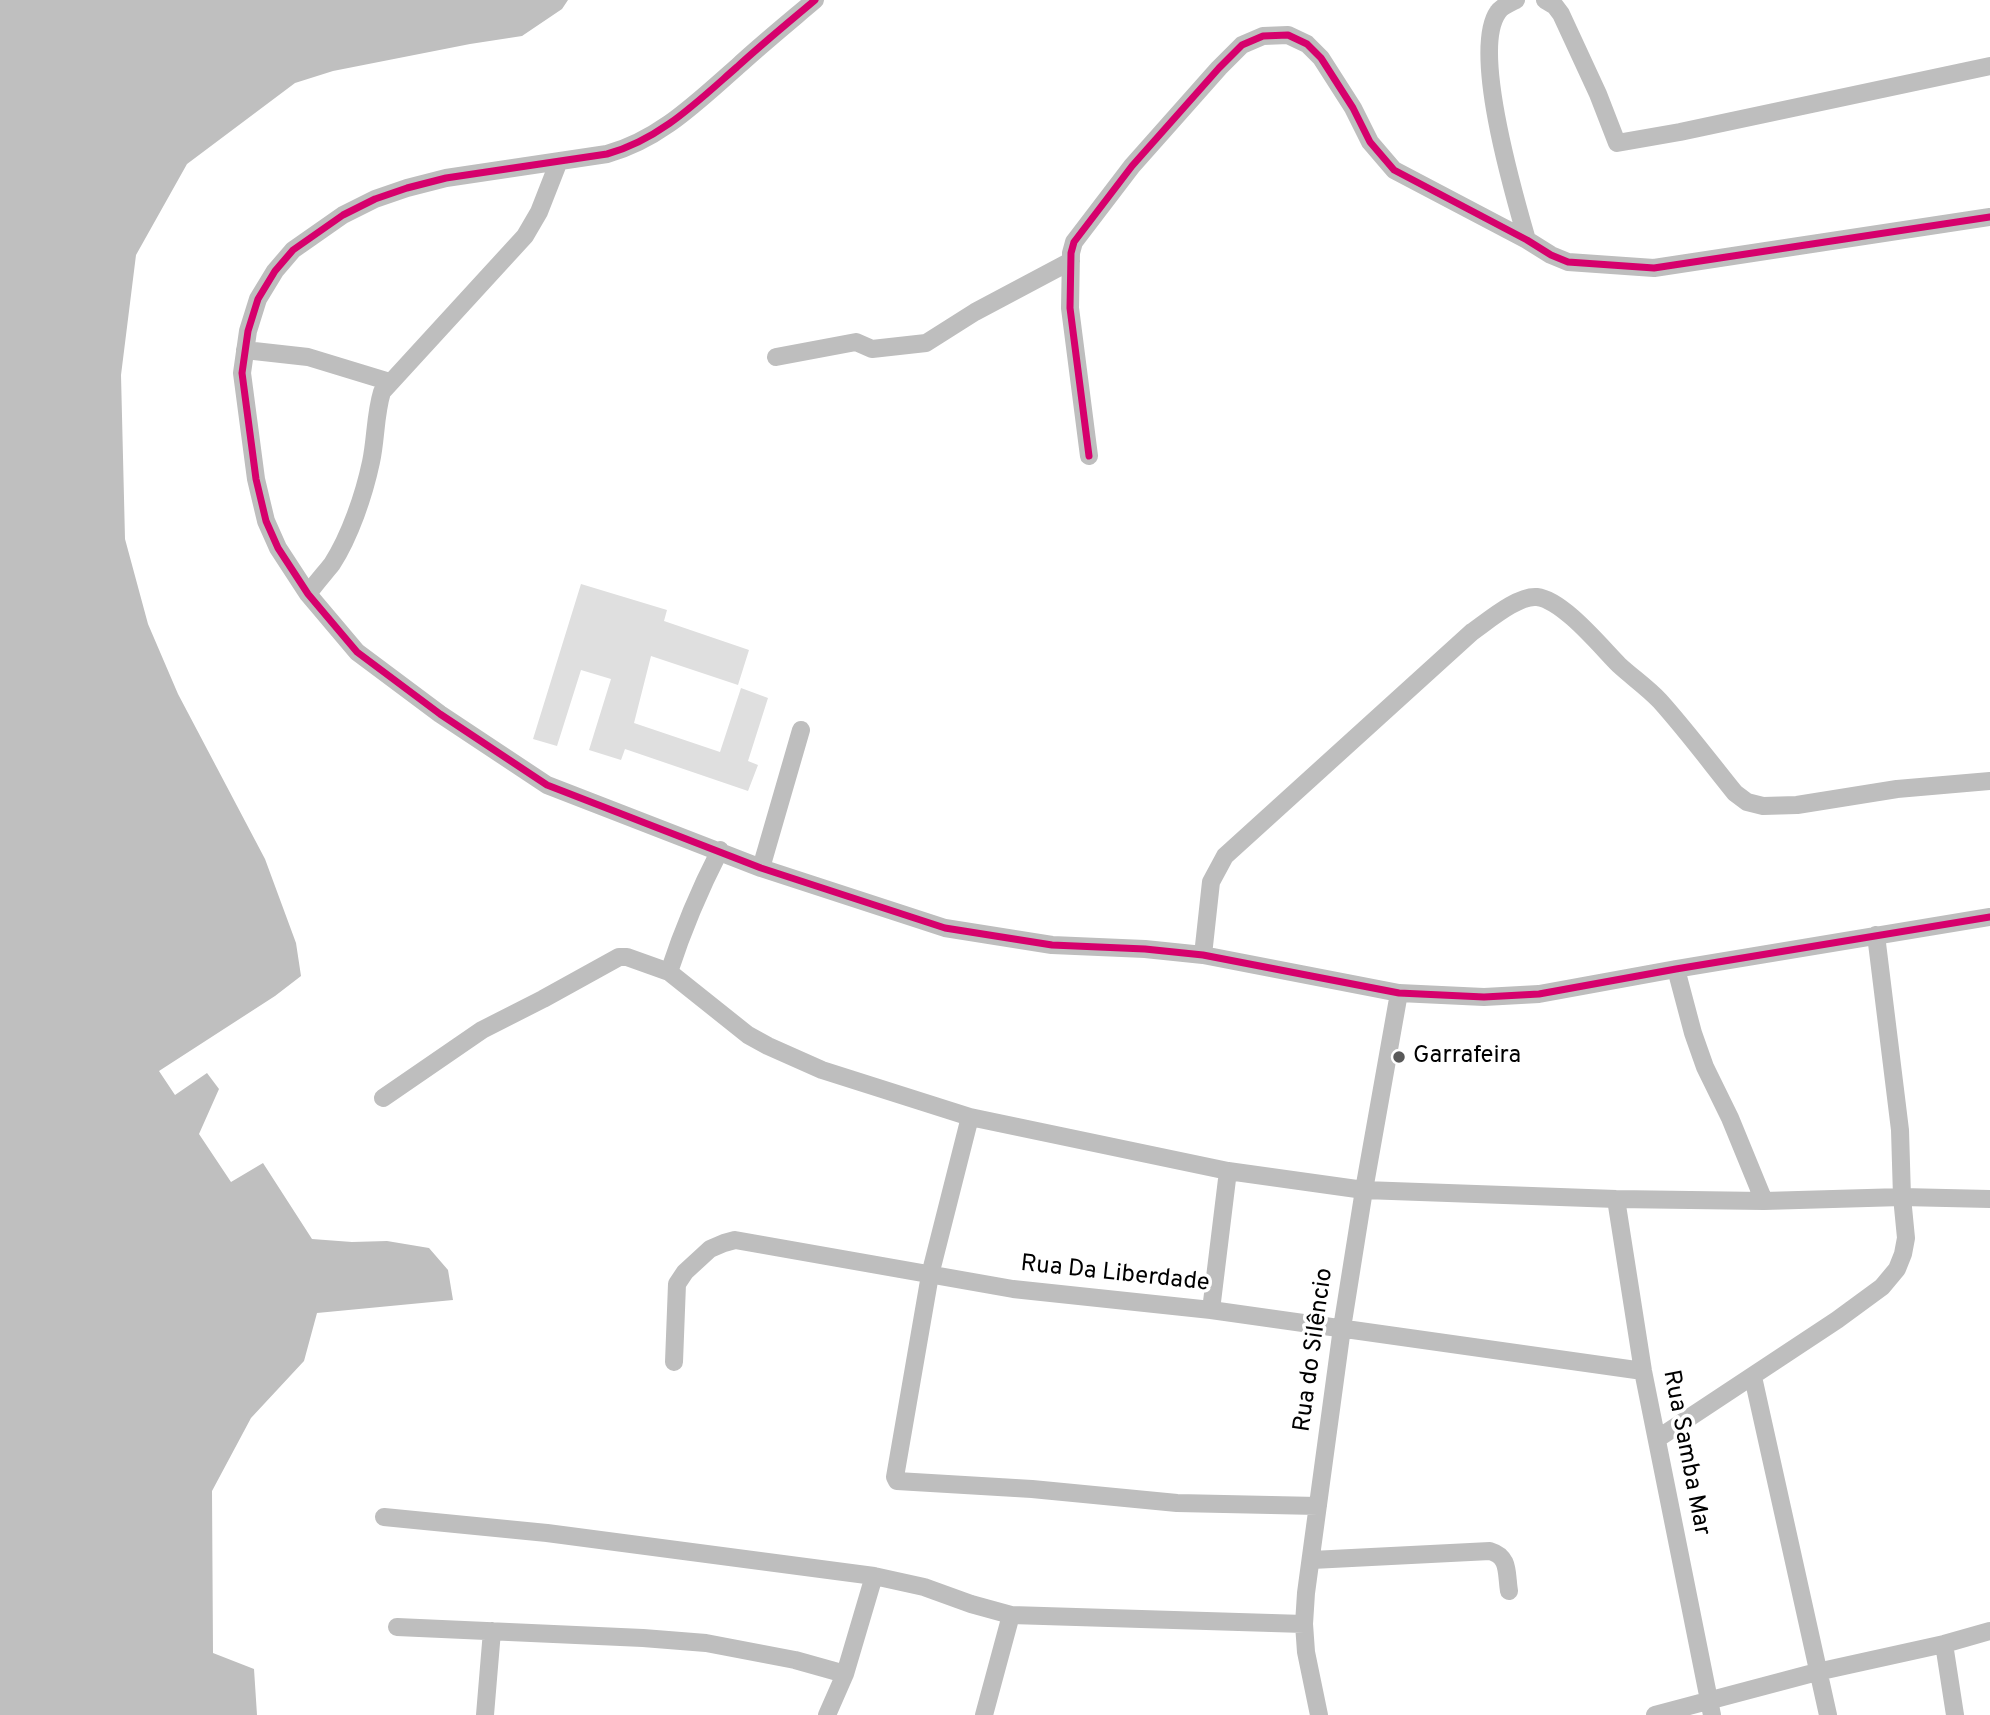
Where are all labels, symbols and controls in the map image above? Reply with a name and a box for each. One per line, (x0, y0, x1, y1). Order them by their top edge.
place label: Garrafeira (1413, 1043, 1521, 1071)
marker: Garrafeira (1391, 1049, 1407, 1065)
street label: Rua Da Liberdade (1019, 1251, 1211, 1299)
street label: Rua do Silêncio (1289, 1266, 1341, 1434)
street label: Rua Samba Mar (1655, 1368, 1715, 1538)

